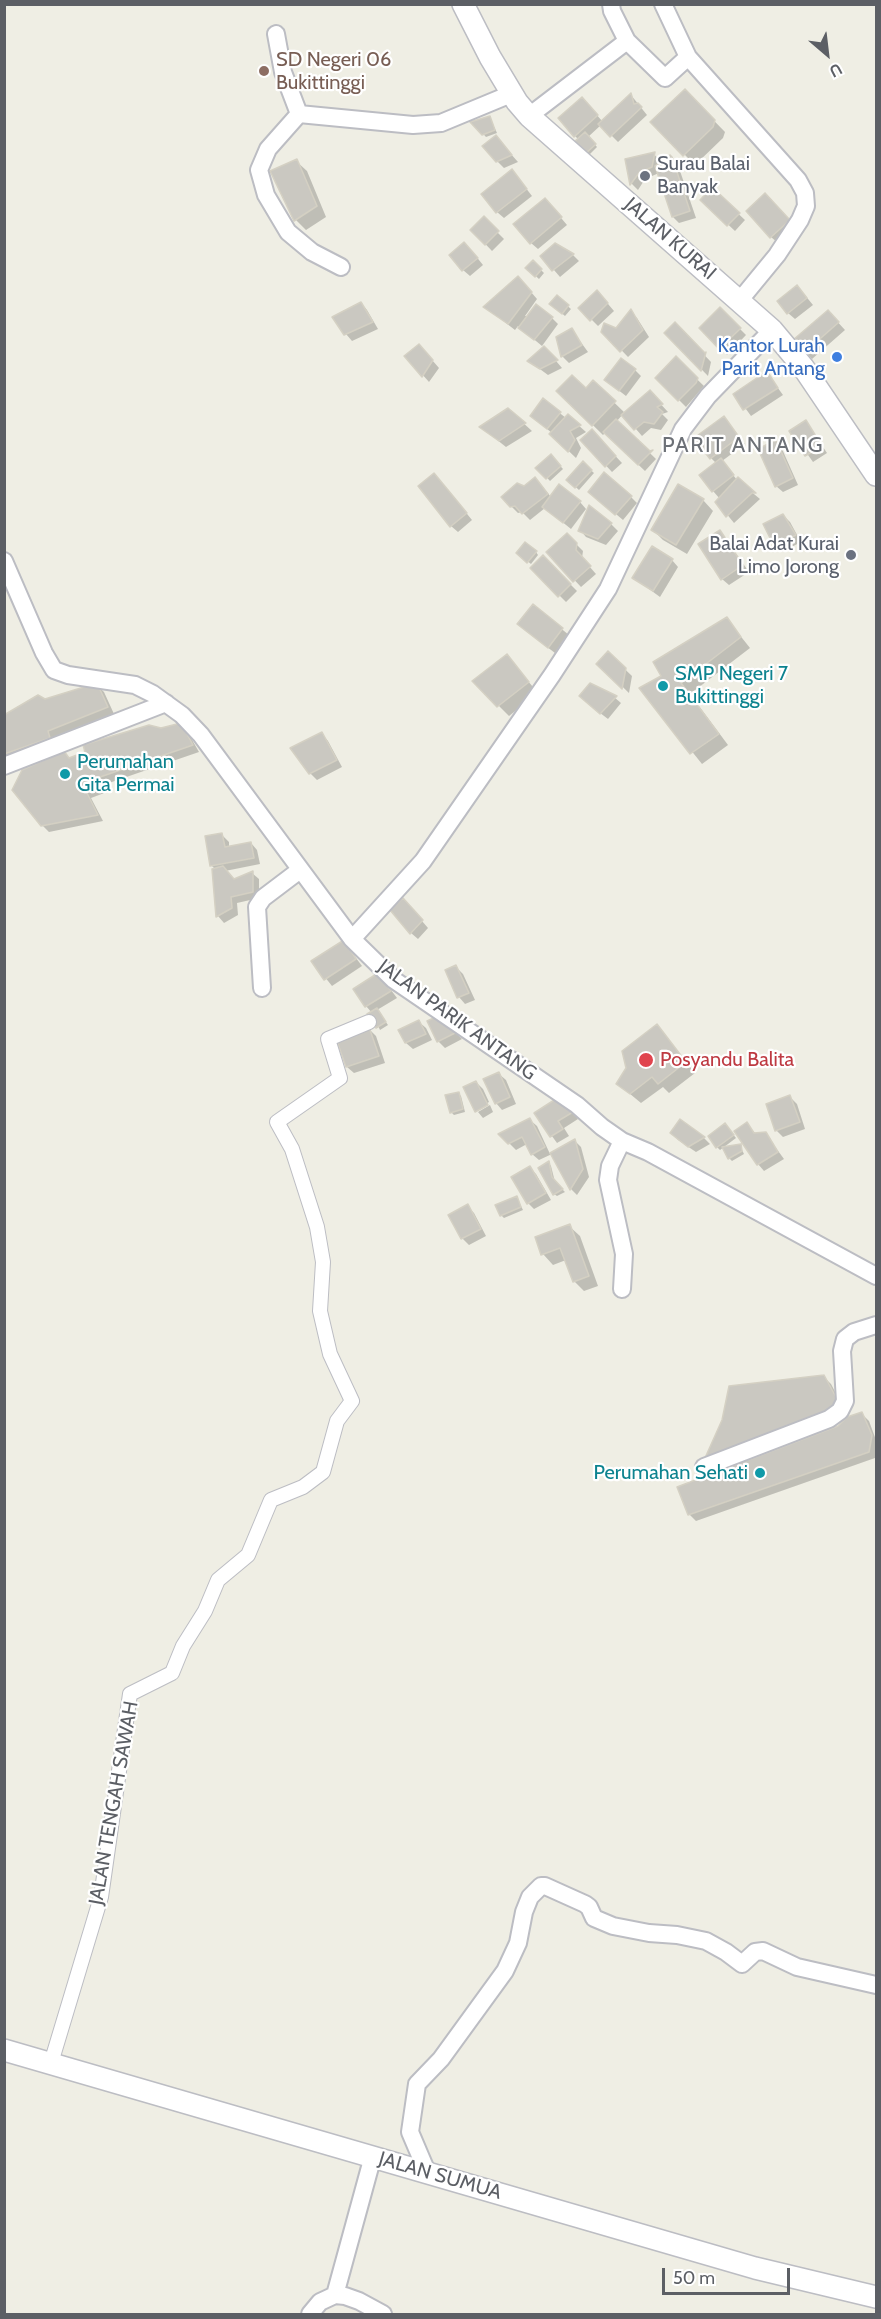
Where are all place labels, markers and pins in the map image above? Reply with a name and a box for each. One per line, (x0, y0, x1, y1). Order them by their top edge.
place label: SD Negeri 06 Bukittinggi (276, 48, 391, 95)
marker: SD Negeri 06 Bukittinggi (257, 64, 271, 78)
place label: Surau Balai Banyak (657, 152, 750, 199)
marker: Surau Balai Banyak (638, 169, 652, 183)
place label: Kantor Lurah Parit Antang (718, 334, 825, 381)
marker: Kantor Lurah Parit Antang (830, 350, 844, 364)
place label: Balai Adat Kurai Limo Jorong (709, 532, 839, 579)
marker: Balai Adat Kurai Limo Jorong (844, 548, 858, 562)
place label: SMP Negeri 7 Bukittinggi (675, 662, 788, 709)
marker: SMP Negeri 7 Bukittinggi (656, 679, 670, 693)
place label: Perumahan Gita Permai (77, 750, 175, 797)
marker: Perumahan Gita Permai (58, 767, 72, 781)
place label: Posyandu Balita (660, 1048, 794, 1072)
marker: Posyandu Balita (637, 1051, 655, 1069)
place label: Perumahan Sehati (593, 1461, 748, 1485)
marker: Perumahan Sehati (753, 1466, 767, 1480)

